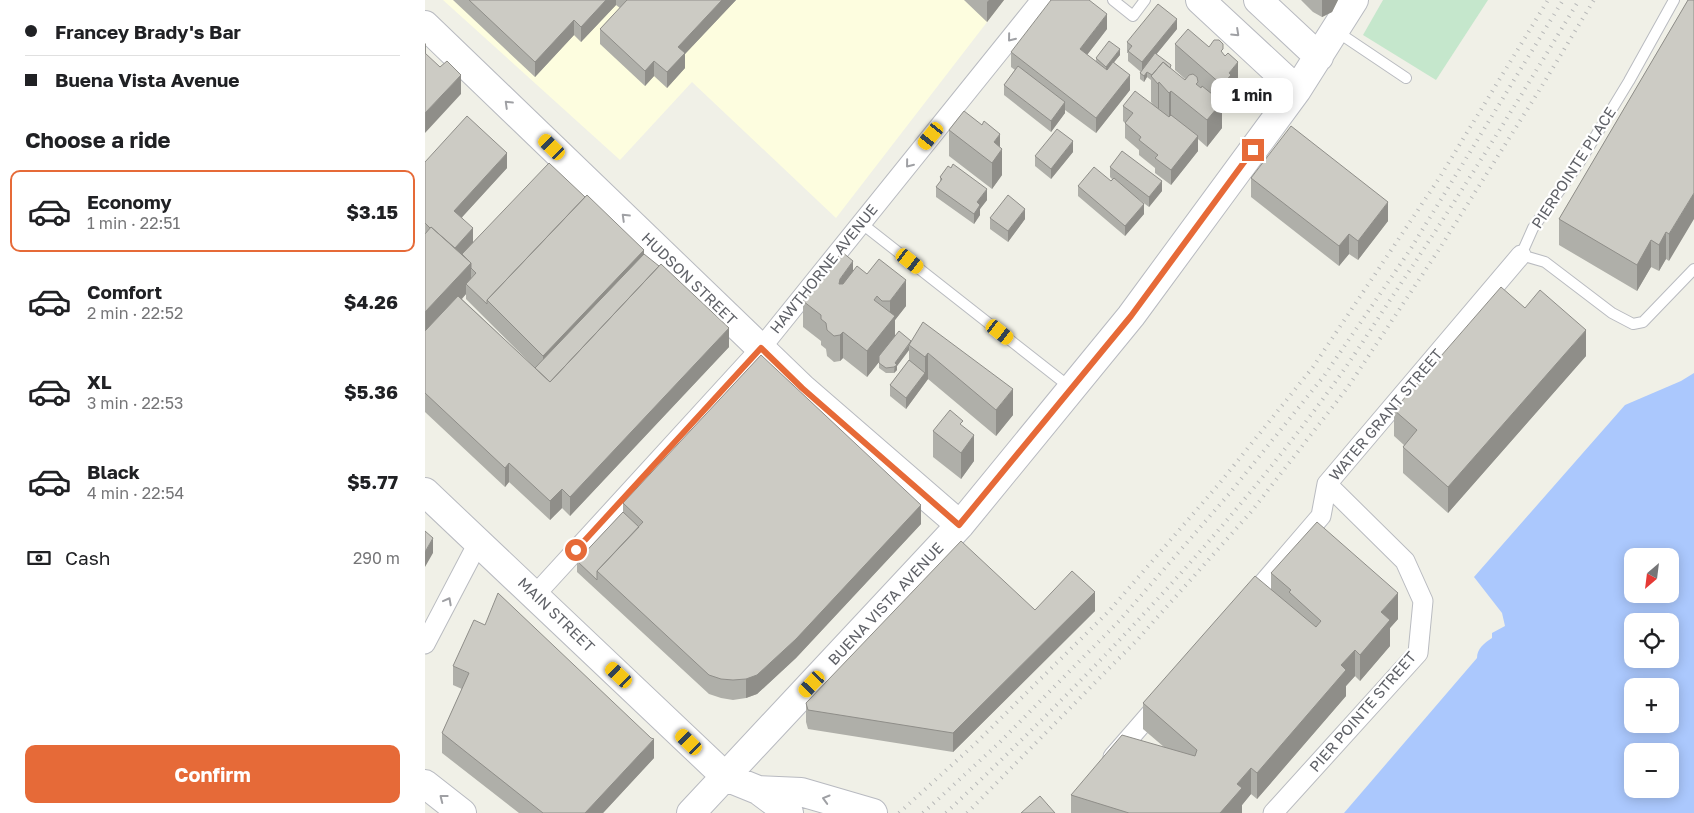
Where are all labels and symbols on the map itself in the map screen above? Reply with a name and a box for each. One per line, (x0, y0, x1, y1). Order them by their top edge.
one-way arrow (1230, 27, 1239, 36)
one-way arrow (1008, 32, 1016, 41)
callout: 1 min (1212, 78, 1294, 112)
one-way arrow (504, 101, 513, 110)
street label: PIERPOINTE PLACE (1527, 103, 1619, 232)
car (915, 120, 946, 152)
car (535, 131, 568, 163)
route end (1242, 139, 1264, 161)
one-way arrow (905, 159, 914, 168)
street label: HAWTHORNE AVENUE (766, 200, 881, 337)
one-way arrow (621, 214, 630, 223)
street label: HUDSON STREET (638, 228, 741, 328)
car (893, 246, 926, 276)
car (983, 317, 1016, 347)
street label: WATER GRANT STREET (1325, 345, 1446, 484)
street label: BUENA VISTA AVENUE (824, 538, 947, 668)
route start (565, 539, 587, 561)
north arrow (1624, 548, 1679, 602)
street label: MAIN STREET (515, 573, 599, 655)
one-way arrow (442, 597, 452, 606)
street label: PIER POINTE STREET (1305, 647, 1419, 775)
car (602, 659, 635, 691)
car (796, 668, 827, 700)
car (673, 726, 705, 758)
one-way arrow (440, 795, 449, 804)
one-way arrow (822, 795, 831, 805)

